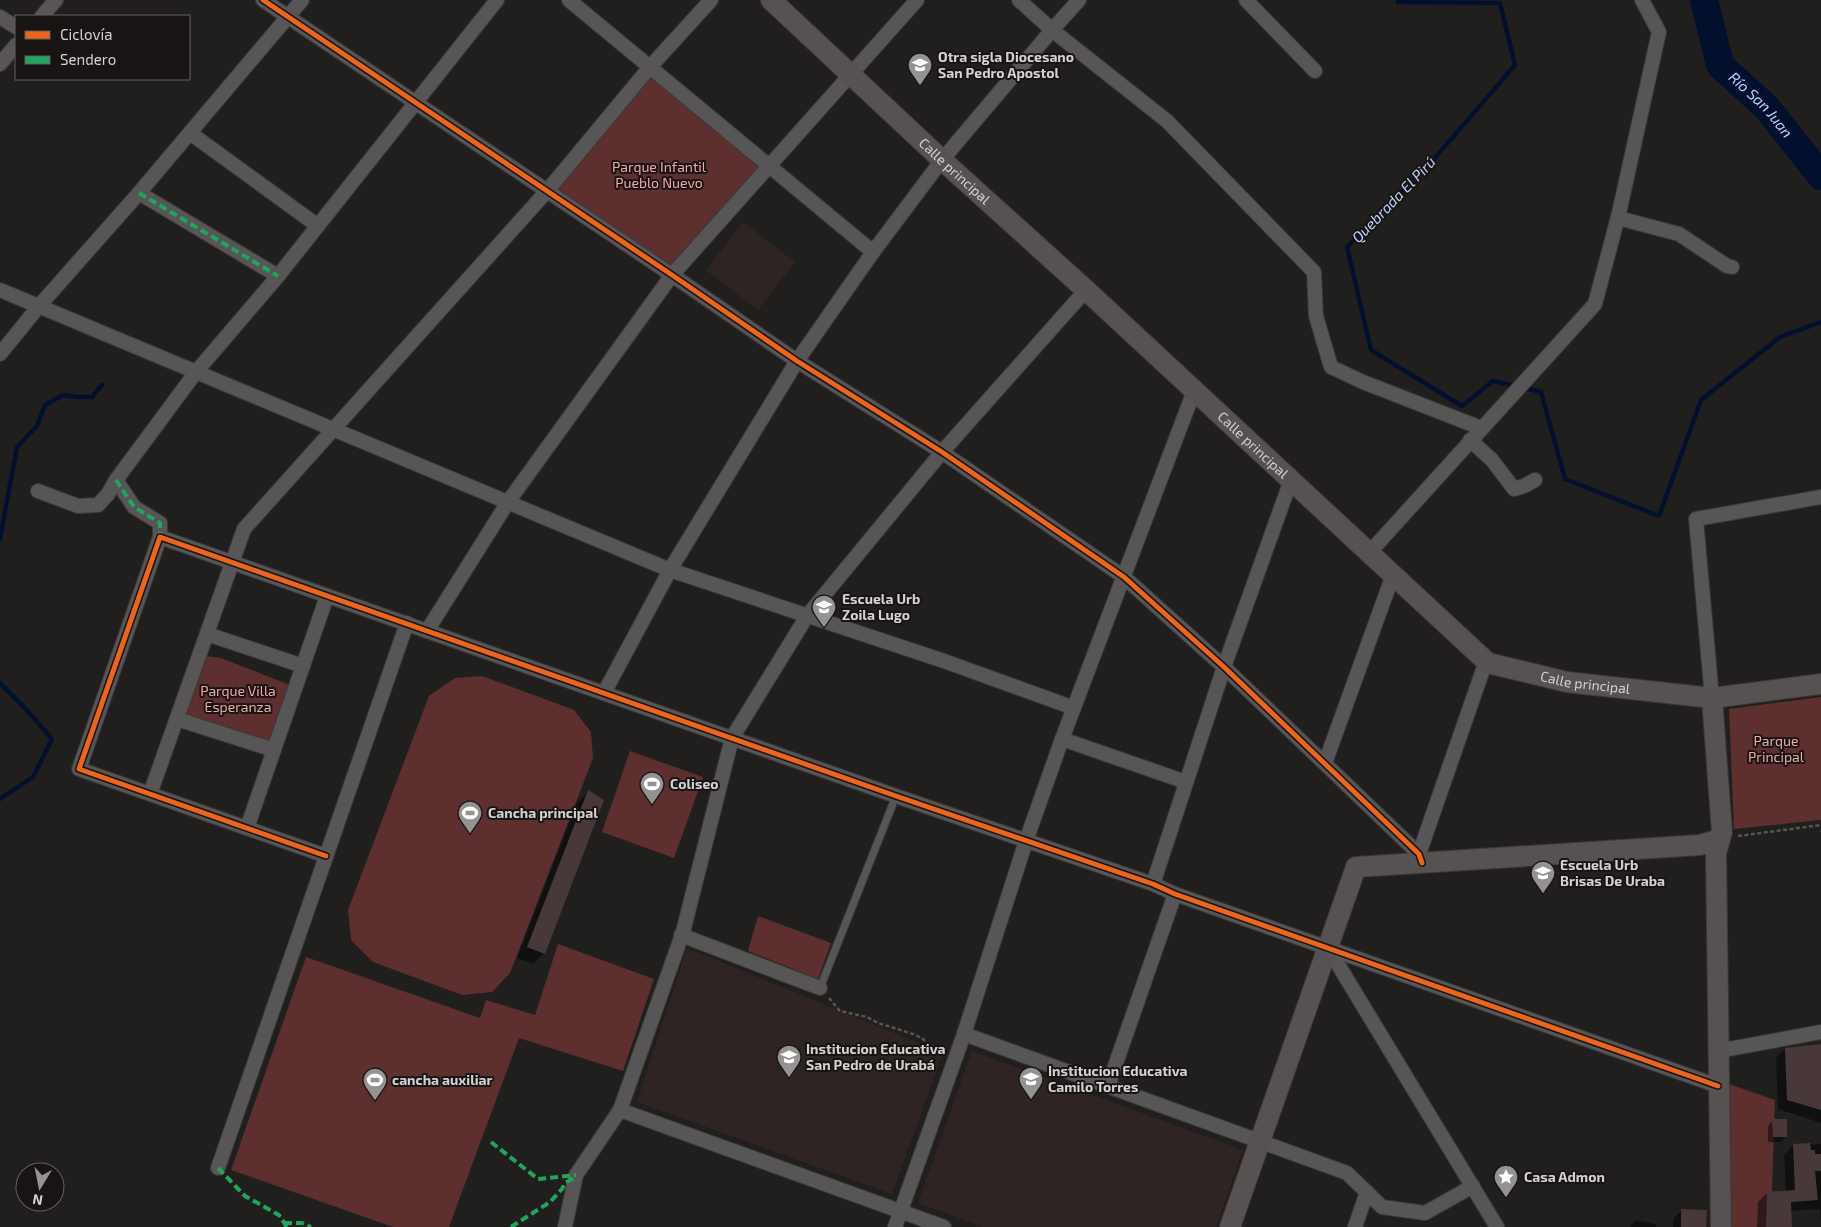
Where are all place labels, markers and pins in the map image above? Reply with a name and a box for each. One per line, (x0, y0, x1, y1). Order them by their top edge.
place label: Otra sigla Diocesano San Pedro Apostol (938, 48, 1074, 81)
school or university icon: Otra sigla Diocesano San Pedro Apostol (907, 52, 933, 86)
place label: Escuela Urb Zoila Lugo (842, 590, 920, 623)
school or university icon: Escuela Urb Zoila Lugo (811, 594, 837, 628)
sports icon: Coliseo (639, 771, 665, 805)
place label: Coliseo (670, 775, 719, 792)
sports icon: Cancha principal (457, 800, 483, 834)
place label: Cancha principal (488, 804, 598, 821)
place label: Escuela Urb Brisas De Uraba (1560, 856, 1665, 889)
school or university icon: Escuela Urb Brisas De Uraba (1530, 860, 1556, 894)
place label: Institucion Educativa San Pedro de Urabá (806, 1040, 946, 1073)
school or university icon: Institucion Educativa San Pedro de Urabá (776, 1044, 802, 1078)
place label: Institucion Educativa Camilo Torres (1048, 1062, 1188, 1095)
school or university icon: Institucion Educativa Camilo Torres (1018, 1066, 1044, 1100)
sports icon: cancha auxiliar (362, 1067, 388, 1101)
place label: cancha auxiliar (392, 1071, 493, 1088)
place icon: Casa Admon (1493, 1164, 1519, 1198)
place label: Casa Admon (1524, 1168, 1605, 1185)

